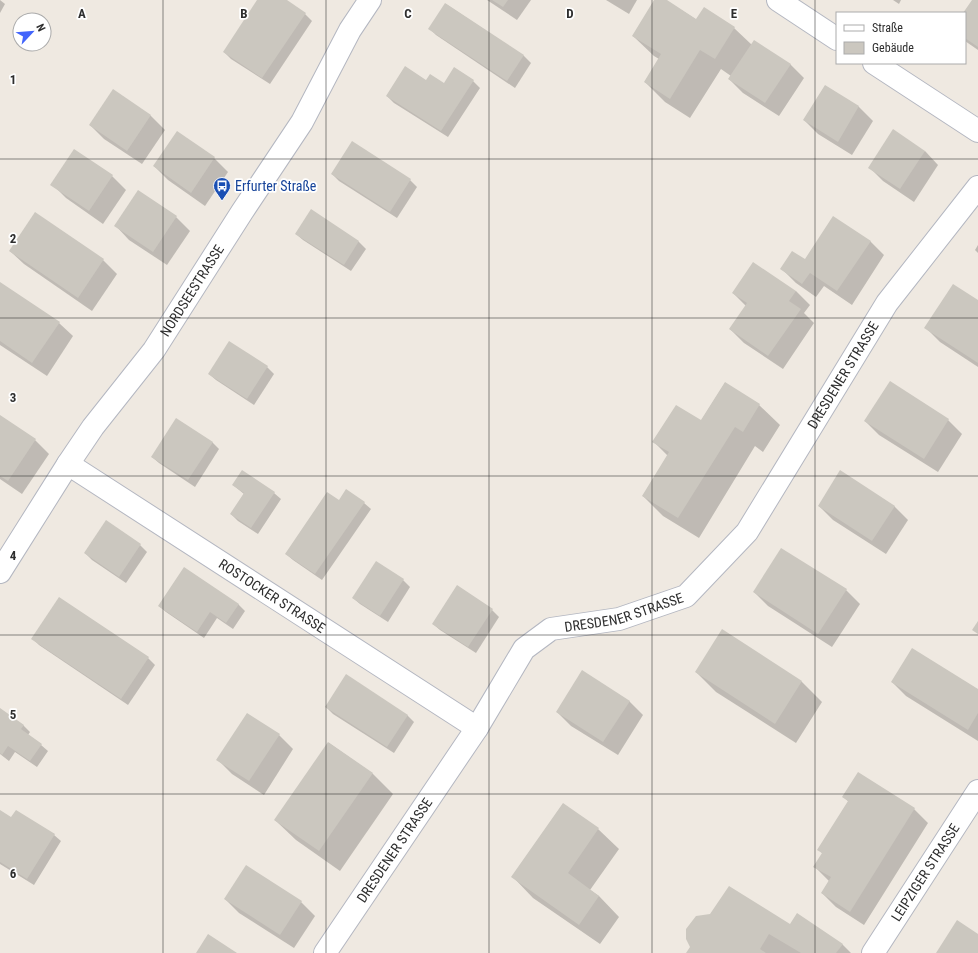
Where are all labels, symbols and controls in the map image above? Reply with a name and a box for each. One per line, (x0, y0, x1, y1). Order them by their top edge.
text: A (78, 6, 86, 21)
text: B (240, 6, 248, 21)
text: C (404, 6, 412, 21)
text: D (566, 6, 574, 21)
text: E (731, 6, 738, 21)
north arrow (12, 12, 52, 52)
legend (836, 12, 966, 64)
text: Straße (872, 21, 903, 35)
text: N (33, 22, 48, 34)
text: Gebäude (872, 41, 914, 55)
text: 1 (10, 72, 16, 87)
bus stop icon: Erfurter Straße (212, 176, 232, 201)
place label: Erfurter Straße (235, 178, 317, 194)
text: 2 (10, 231, 17, 246)
street label: NORDSEESTRASSE (157, 242, 227, 339)
street label: DRESDENER STRASSE (804, 319, 882, 431)
text: 3 (10, 390, 16, 405)
text: 4 (10, 548, 17, 563)
street label: ROSTOCKER STRASSE (216, 556, 328, 636)
street label: DRESDENER STRASSE (563, 590, 685, 635)
text: 5 (10, 707, 17, 722)
street label: DRESDENER STRASSE (353, 795, 435, 905)
street label: LEIPZIGER STRASSE (888, 821, 963, 924)
text: 6 (10, 866, 17, 881)

